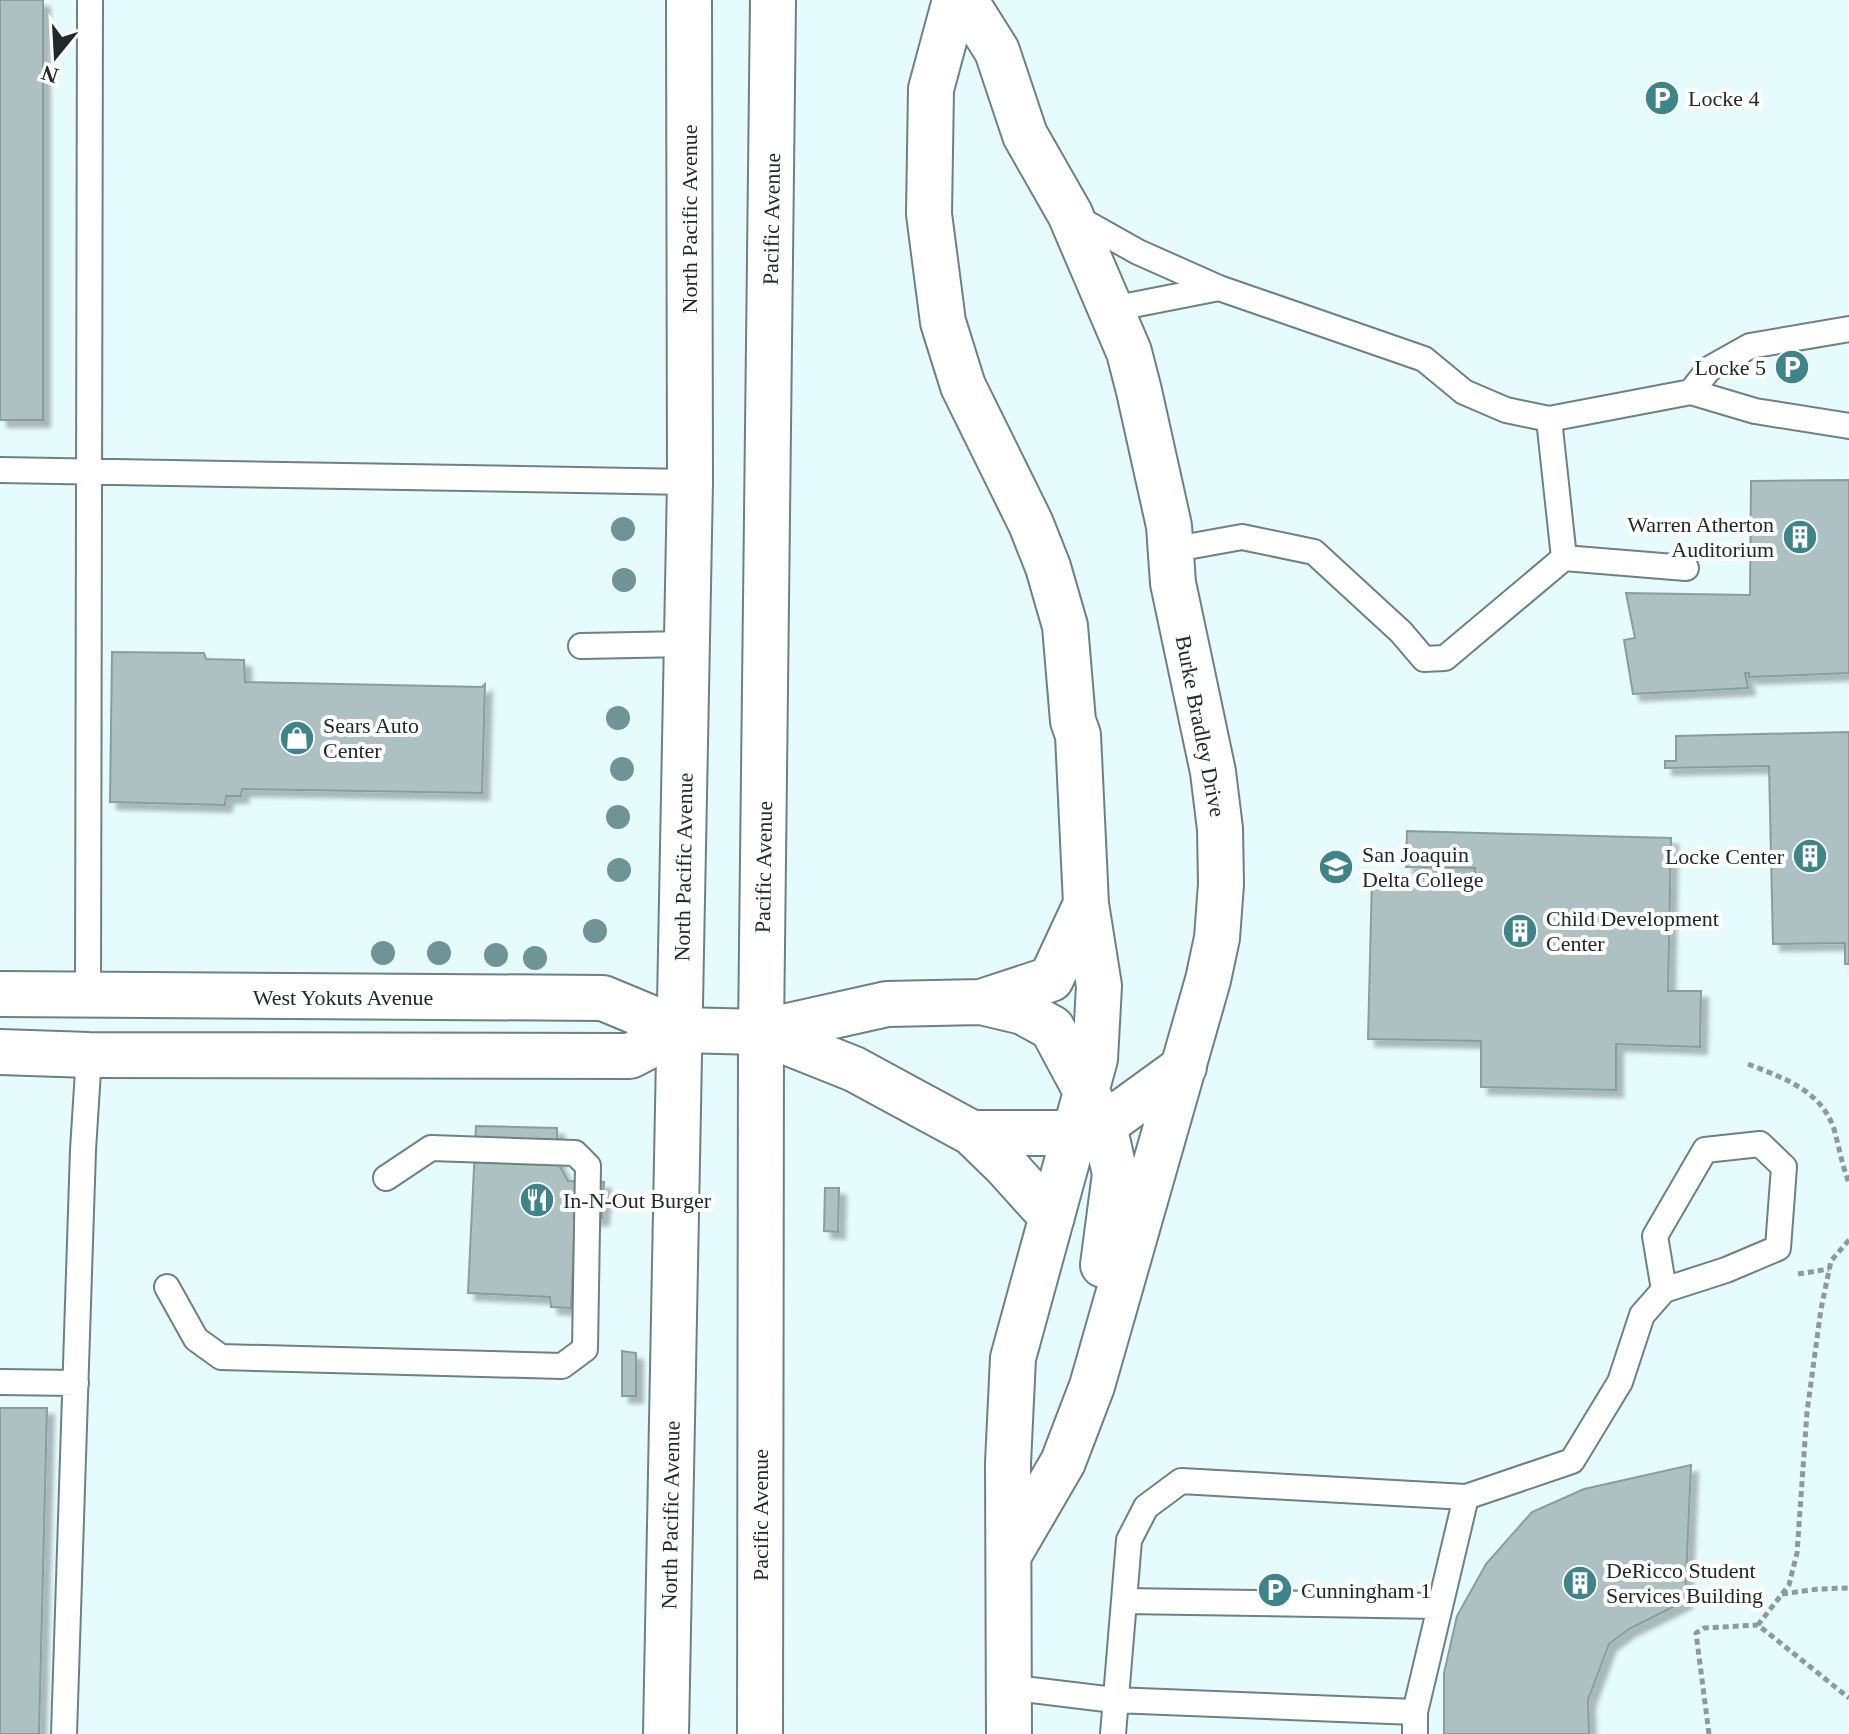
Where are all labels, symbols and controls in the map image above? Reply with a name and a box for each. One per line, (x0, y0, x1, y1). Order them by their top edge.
north arrow (16, 16, 96, 96)
text: N (38, 60, 61, 89)
parking icon: Locke 4 (1643, 79, 1681, 117)
place label: Locke 4 (1688, 86, 1759, 111)
street label: North Pacific Avenue (677, 125, 702, 313)
street label: Pacific Avenue (758, 153, 785, 285)
parking icon: Locke 5 (1773, 348, 1811, 386)
place label: Locke 5 (1695, 355, 1766, 380)
place label: Warren Atherton Auditorium (1627, 512, 1774, 562)
building icon: Warren Atherton Auditorium (1781, 518, 1819, 556)
street label: Burke Bradley Drive (1171, 633, 1230, 819)
place label: Sears Auto Center (323, 713, 419, 763)
shop icon: Sears Auto Center (278, 719, 316, 757)
street label: North Pacific Avenue (669, 772, 698, 962)
street label: Pacific Avenue (750, 801, 777, 933)
building icon: Locke Center (1791, 837, 1829, 875)
place label: San Joaquin Delta College (1362, 842, 1484, 892)
place label: Locke Center (1665, 844, 1785, 869)
school or university icon: San Joaquin Delta College (1317, 848, 1355, 886)
place label: Child Development Center (1546, 906, 1719, 956)
building icon: Child Development Center (1501, 912, 1539, 950)
street label: West Yokuts Avenue (253, 985, 433, 1010)
restaurant icon: In-N-Out Burger (518, 1181, 556, 1219)
place label: In-N-Out Burger (563, 1188, 712, 1213)
street label: North Pacific Avenue (656, 1420, 685, 1610)
street label: Pacific Avenue (748, 1449, 773, 1581)
place label: DeRicco Student Services Building (1606, 1558, 1763, 1608)
building icon: DeRicco Student Services Building (1561, 1564, 1599, 1602)
parking icon: Cunningham 1 (1256, 1571, 1294, 1609)
place label: Cunningham 1 (1301, 1578, 1431, 1603)

